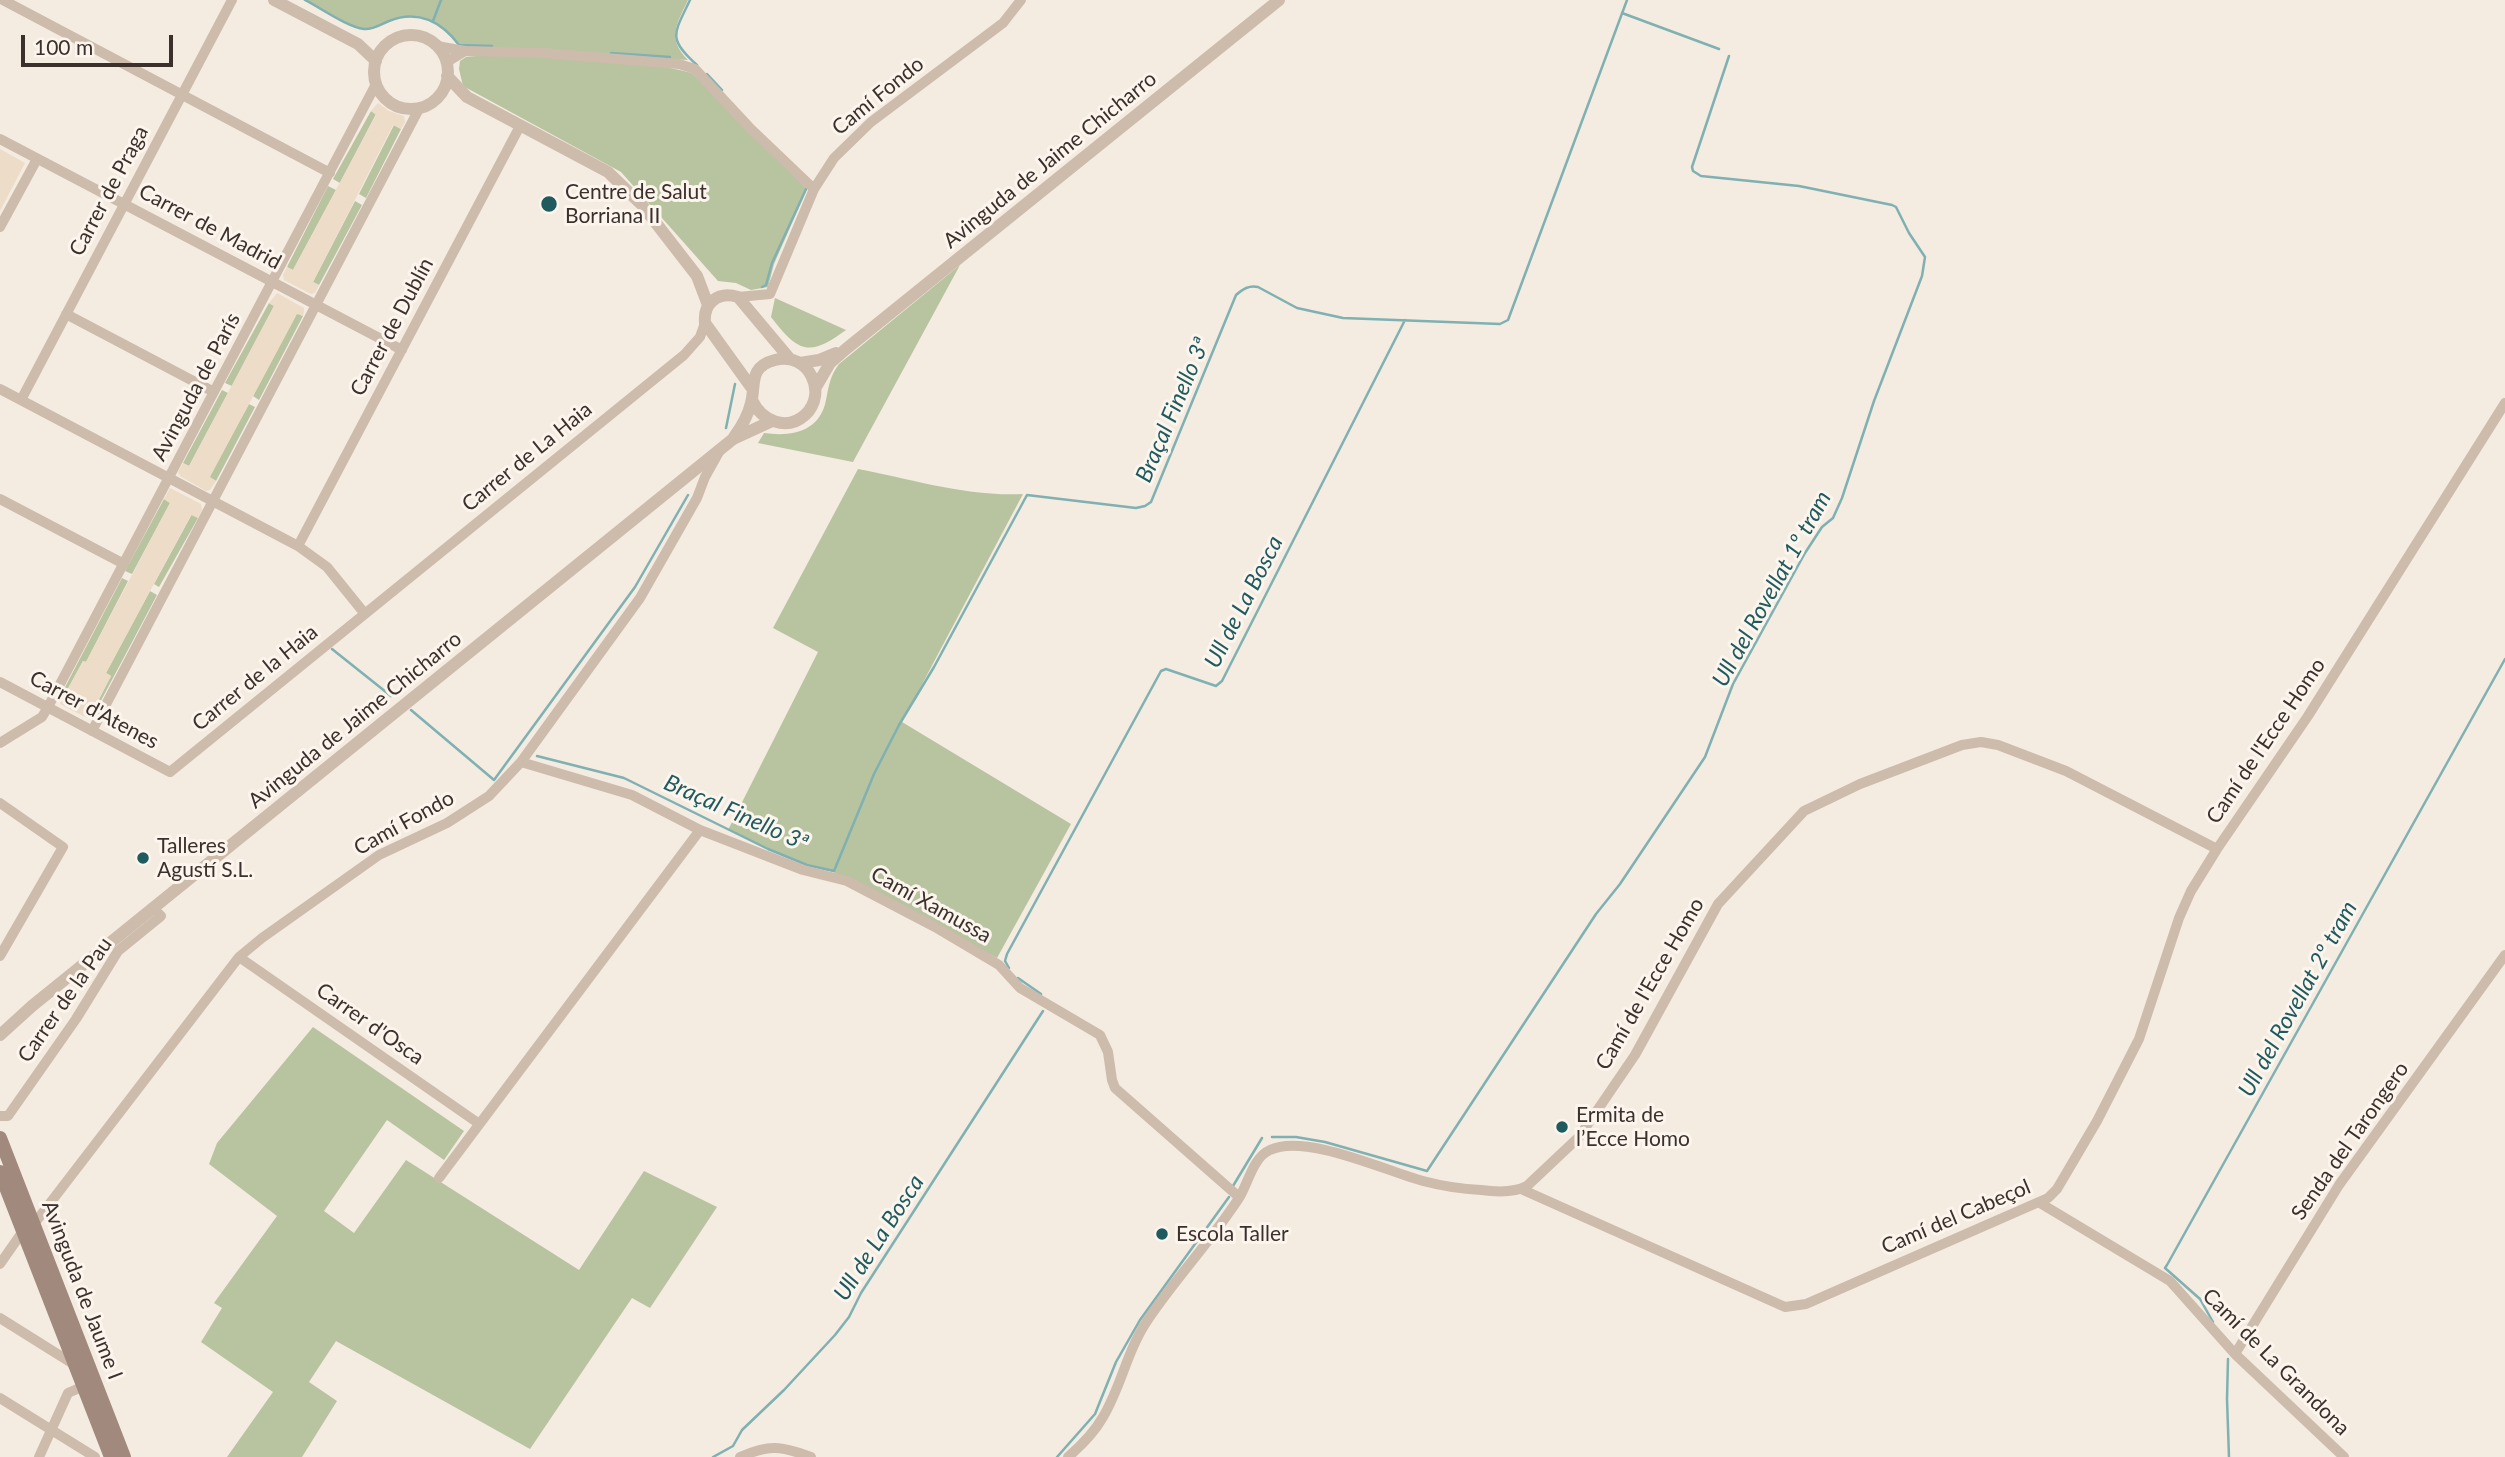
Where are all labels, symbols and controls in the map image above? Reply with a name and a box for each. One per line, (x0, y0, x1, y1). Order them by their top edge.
scale bar (24, 21, 177, 65)
text: 100 m (34, 34, 93, 59)
street label: Camí Fondo (827, 51, 929, 141)
street label: Avinguda de Jaime Chicharro (938, 66, 1162, 254)
street label: Carrer de Praga (64, 122, 154, 260)
street label: Carrer de Madrid (135, 179, 285, 275)
place label: Centre de Salut Borriana II (565, 179, 707, 229)
marker: Centre de Salut Borriana II (539, 194, 559, 214)
street label: Carrer de Dublín (345, 254, 439, 400)
street label: Avinguda de París (146, 309, 246, 465)
water label: Braçal Finello 3ª (1130, 333, 1216, 487)
street label: Carrer de La Haia (457, 397, 597, 517)
water label: Ull del Rovellat 1º tram (1707, 486, 1837, 692)
water label: Ull de La Bosca (1199, 531, 1289, 673)
street label: Carrer de la Haia (187, 620, 323, 736)
street label: Avinguda de Jaime Chicharro (243, 626, 467, 814)
street label: Camí de l'Ecce Homo (2201, 653, 2331, 829)
street label: Carrer d'Atenes (25, 665, 163, 755)
water label: Braçal Finello 3ª (660, 769, 812, 857)
street label: Camí Fondo (350, 785, 458, 861)
place label: Talleres Agustí S.L. (157, 833, 253, 883)
marker: Talleres Agustí S.L. (135, 850, 151, 866)
street label: Camí Xamussa (866, 862, 996, 948)
street label: Camí de l'Ecce Homo (1591, 894, 1709, 1074)
water label: Ull del Rovellat 2º tram (2233, 896, 2363, 1102)
street label: Carrer de la Pau (13, 933, 117, 1067)
street label: Carrer d'Osca (311, 978, 429, 1070)
street label: Senda del Tarongero (2286, 1057, 2414, 1225)
place label: Ermita de l’Ecce Homo (1576, 1102, 1690, 1152)
marker: Ermita de l’Ecce Homo (1554, 1119, 1570, 1135)
water label: Ull de La Bosca (828, 1170, 930, 1306)
street label: Camí del Cabeçol (1878, 1174, 2034, 1260)
street label: Avinguda de Jaume I (36, 1197, 128, 1383)
place label: Escola Taller (1176, 1221, 1289, 1247)
marker: Escola Taller (1154, 1226, 1170, 1242)
street label: Camí de La Grandona (2197, 1283, 2355, 1441)

